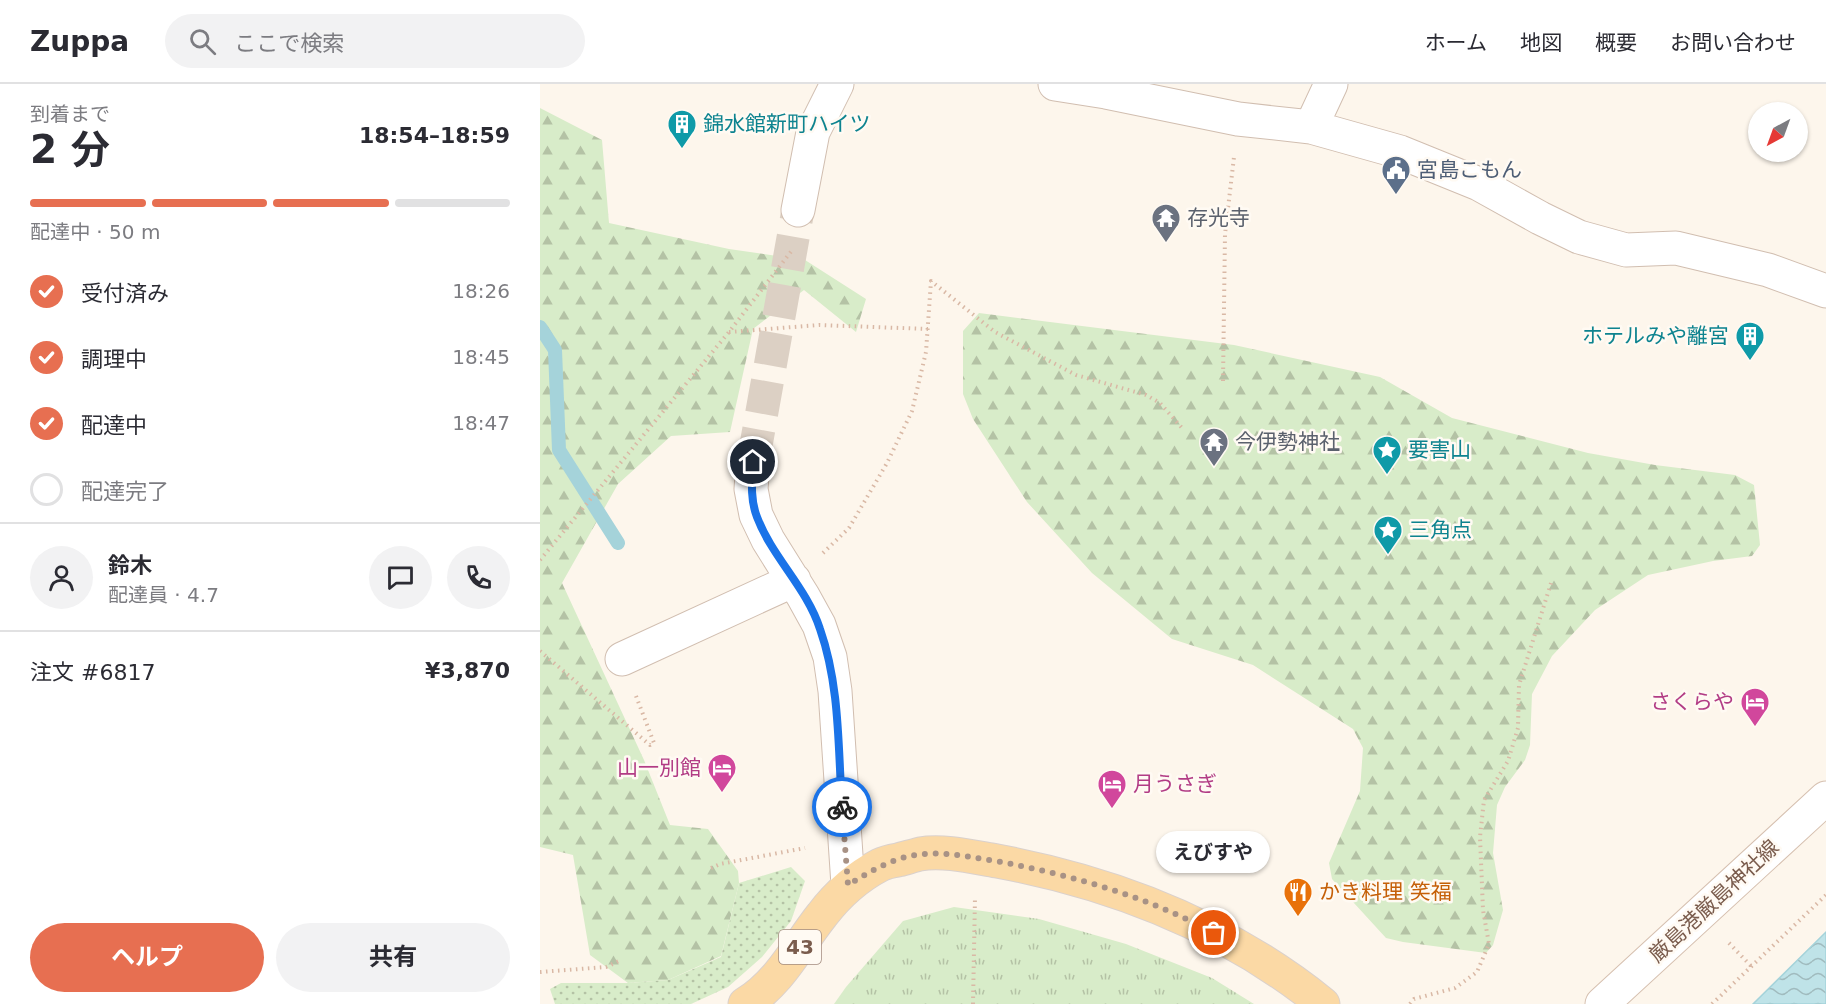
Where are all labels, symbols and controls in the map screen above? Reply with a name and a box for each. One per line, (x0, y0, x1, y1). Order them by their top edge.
search box (165, 14, 585, 68)
text: Zuppa (30, 25, 129, 58)
icon: search (186, 25, 219, 58)
text: ここで検索 (234, 31, 344, 56)
text: ホーム (1425, 31, 1487, 55)
text: 地図 (1520, 31, 1562, 55)
text: 概要 (1595, 31, 1637, 55)
text: お問い合わせ (1670, 31, 1796, 55)
text: 到着まで (30, 102, 110, 126)
north arrow (1748, 102, 1808, 162)
map controls (1748, 102, 1808, 162)
building icon: 錦水館新町ハイツ (666, 108, 698, 150)
place label: 錦水館新町ハイツ (703, 112, 871, 136)
text: 18:54–18:59 (359, 123, 510, 148)
text: 2 分 (30, 127, 110, 172)
public building icon: 宮島こもん (1380, 154, 1412, 196)
place label: 宮島こもん (1417, 158, 1522, 182)
temple icon: 存光寺 (1150, 202, 1182, 244)
place label: 存光寺 (1187, 206, 1250, 230)
text: 配達中 · 50 m (30, 220, 160, 244)
icon: check (30, 275, 63, 308)
text: 18:26 (452, 279, 510, 303)
text: 受付済み (81, 281, 169, 306)
building icon: ホテルみや離宮 (1734, 320, 1766, 362)
place label: ホテルみや離宮 (1582, 324, 1729, 348)
icon: check (30, 341, 63, 374)
text: 18:45 (452, 345, 510, 369)
text: 調理中 (81, 347, 147, 372)
icon: check (30, 407, 63, 440)
text: 18:47 (452, 411, 510, 435)
text: 配達中 (81, 413, 147, 438)
temple icon: 今伊勢神社 (1198, 426, 1230, 468)
place label: 今伊勢神社 (1235, 430, 1340, 454)
place icon: 要害山 (1371, 434, 1403, 476)
pin (727, 436, 778, 487)
place label: 要害山 (1408, 438, 1471, 462)
icon: home (736, 445, 769, 478)
text: 配達完了 (81, 479, 169, 504)
place icon: 三角点 (1372, 514, 1404, 556)
place label: 三角点 (1409, 518, 1472, 542)
button: person (30, 546, 93, 609)
button: chat (369, 546, 432, 609)
button: phone (447, 546, 510, 609)
text: 鈴木 (108, 553, 152, 578)
text: 配達員 · 4.7 (108, 583, 219, 607)
text: ¥3,870 (425, 658, 510, 683)
text: 注文 #6817 (30, 660, 155, 685)
hotel icon: さくらや (1739, 686, 1771, 728)
place label: さくらや (1650, 690, 1734, 714)
hotel icon: 山一別館 (706, 752, 738, 794)
place label: 山一別館 (617, 756, 701, 780)
hotel icon: 月うさぎ (1096, 768, 1128, 810)
place label: 月うさぎ (1133, 772, 1217, 796)
courier (812, 777, 872, 837)
icon: bike (826, 791, 859, 824)
callout: えびすや (1157, 831, 1271, 873)
street label: 厳島港厳島神社線 (1644, 835, 1784, 967)
text: えびすや (1173, 840, 1253, 864)
restaurant icon: かき料理 笑福 (1282, 876, 1314, 918)
place label: かき料理 笑福 (1319, 880, 1452, 904)
pin (1188, 907, 1239, 958)
icon: bag (1197, 916, 1230, 949)
button: ヘルプ (30, 923, 264, 992)
button: 共有 (276, 923, 510, 992)
road number: 43 (779, 930, 821, 964)

